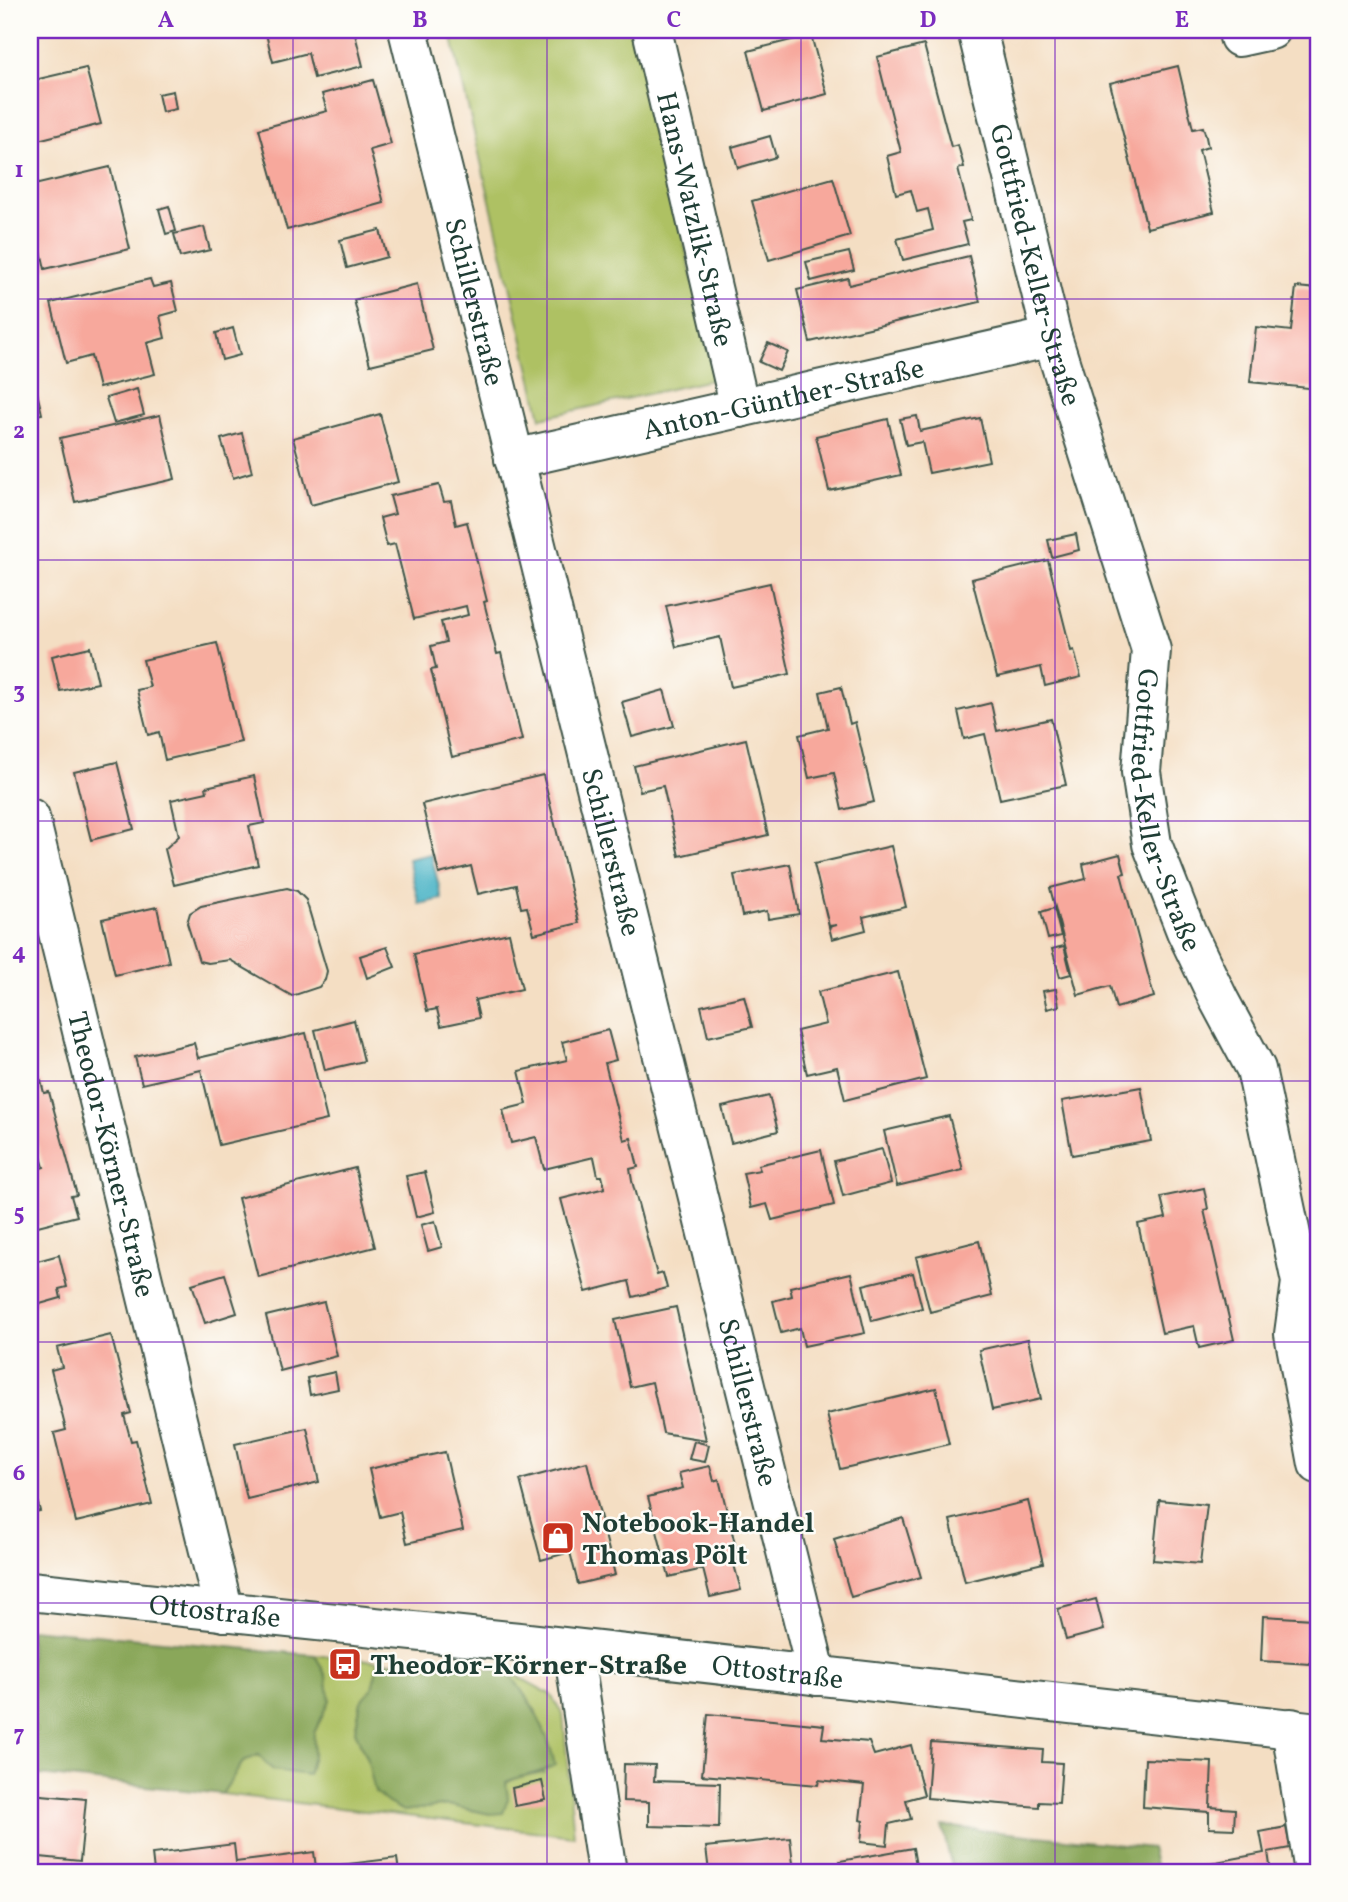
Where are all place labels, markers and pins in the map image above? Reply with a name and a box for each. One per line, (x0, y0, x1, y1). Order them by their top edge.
place label: Notebook-Handel Thomas Pölt (582, 1505, 814, 1576)
shop icon: Notebook-Handel Thomas Pölt (539, 1519, 577, 1557)
bus stop icon: Theodor-Körner-Straße (326, 1645, 364, 1683)
place label: Theodor-Körner-Straße (370, 1647, 687, 1686)

